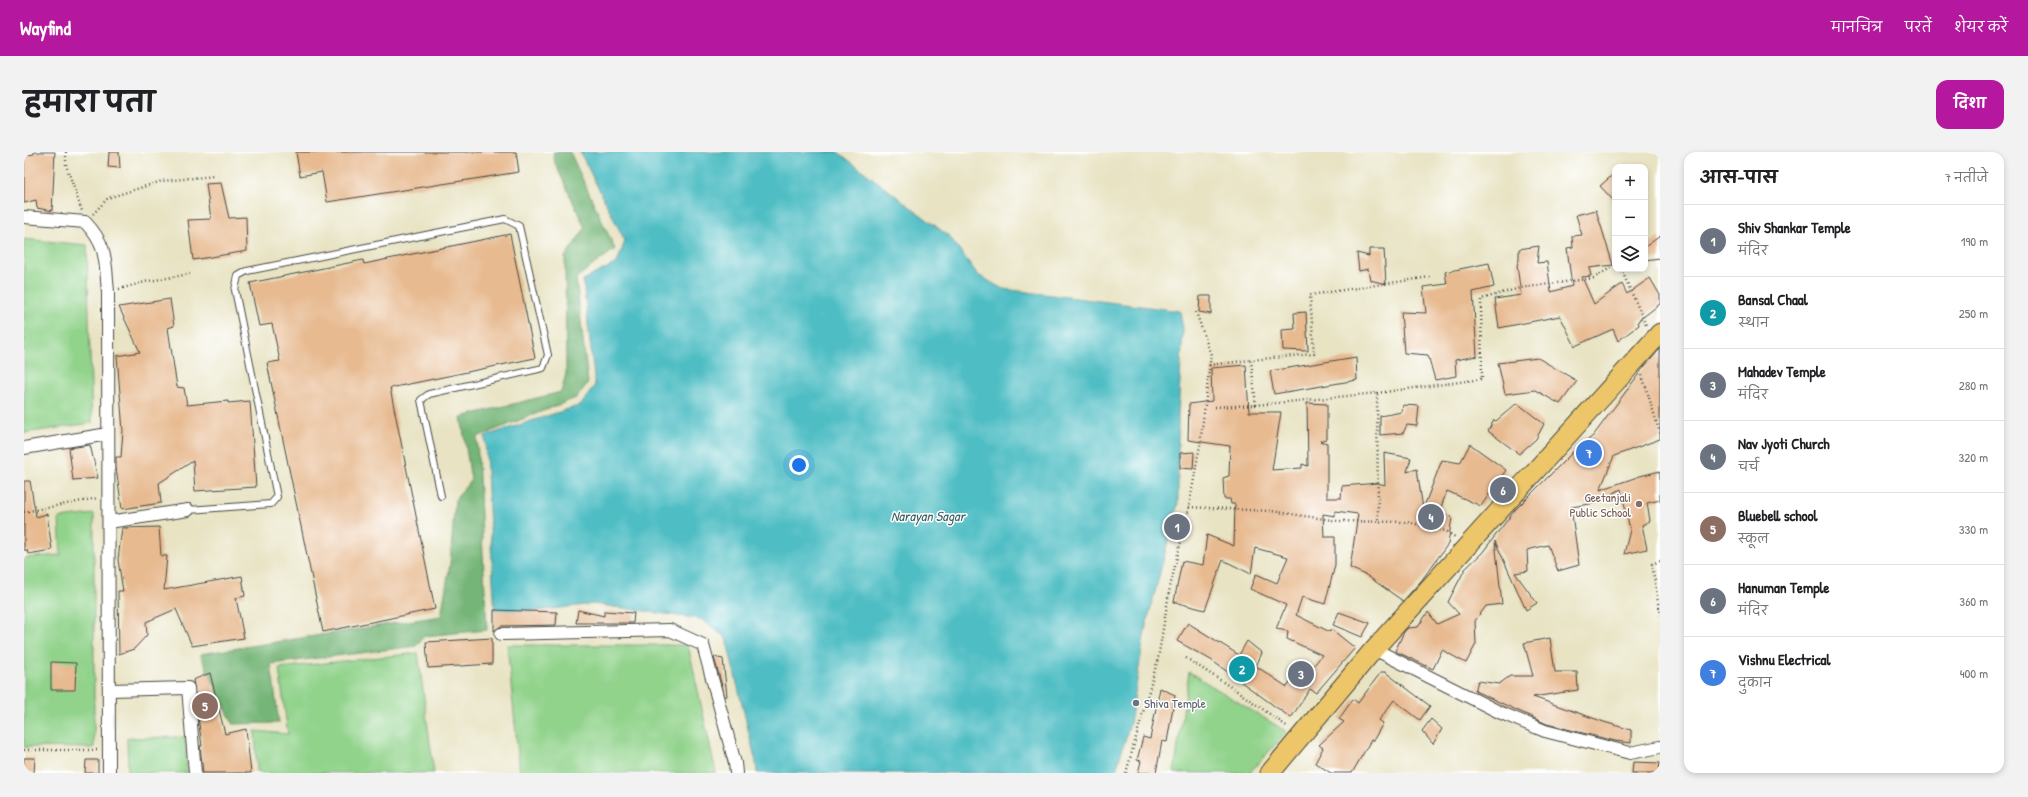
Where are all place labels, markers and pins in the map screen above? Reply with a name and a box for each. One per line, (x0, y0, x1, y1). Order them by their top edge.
pin: 7 (1576, 438, 1602, 468)
pin: 6 (1490, 475, 1516, 505)
place label: Geetanjali Public School (1569, 488, 1632, 521)
marker: Geetanjali Public School (1634, 499, 1644, 509)
pin: 4 (1418, 502, 1444, 532)
pin: 1 (1164, 512, 1190, 542)
pin: 2 (1229, 654, 1255, 684)
pin: 3 (1288, 659, 1314, 689)
pin: 5 (192, 691, 218, 721)
place label: Shiva Temple (1144, 694, 1206, 712)
marker: Shiva Temple (1131, 698, 1141, 708)

